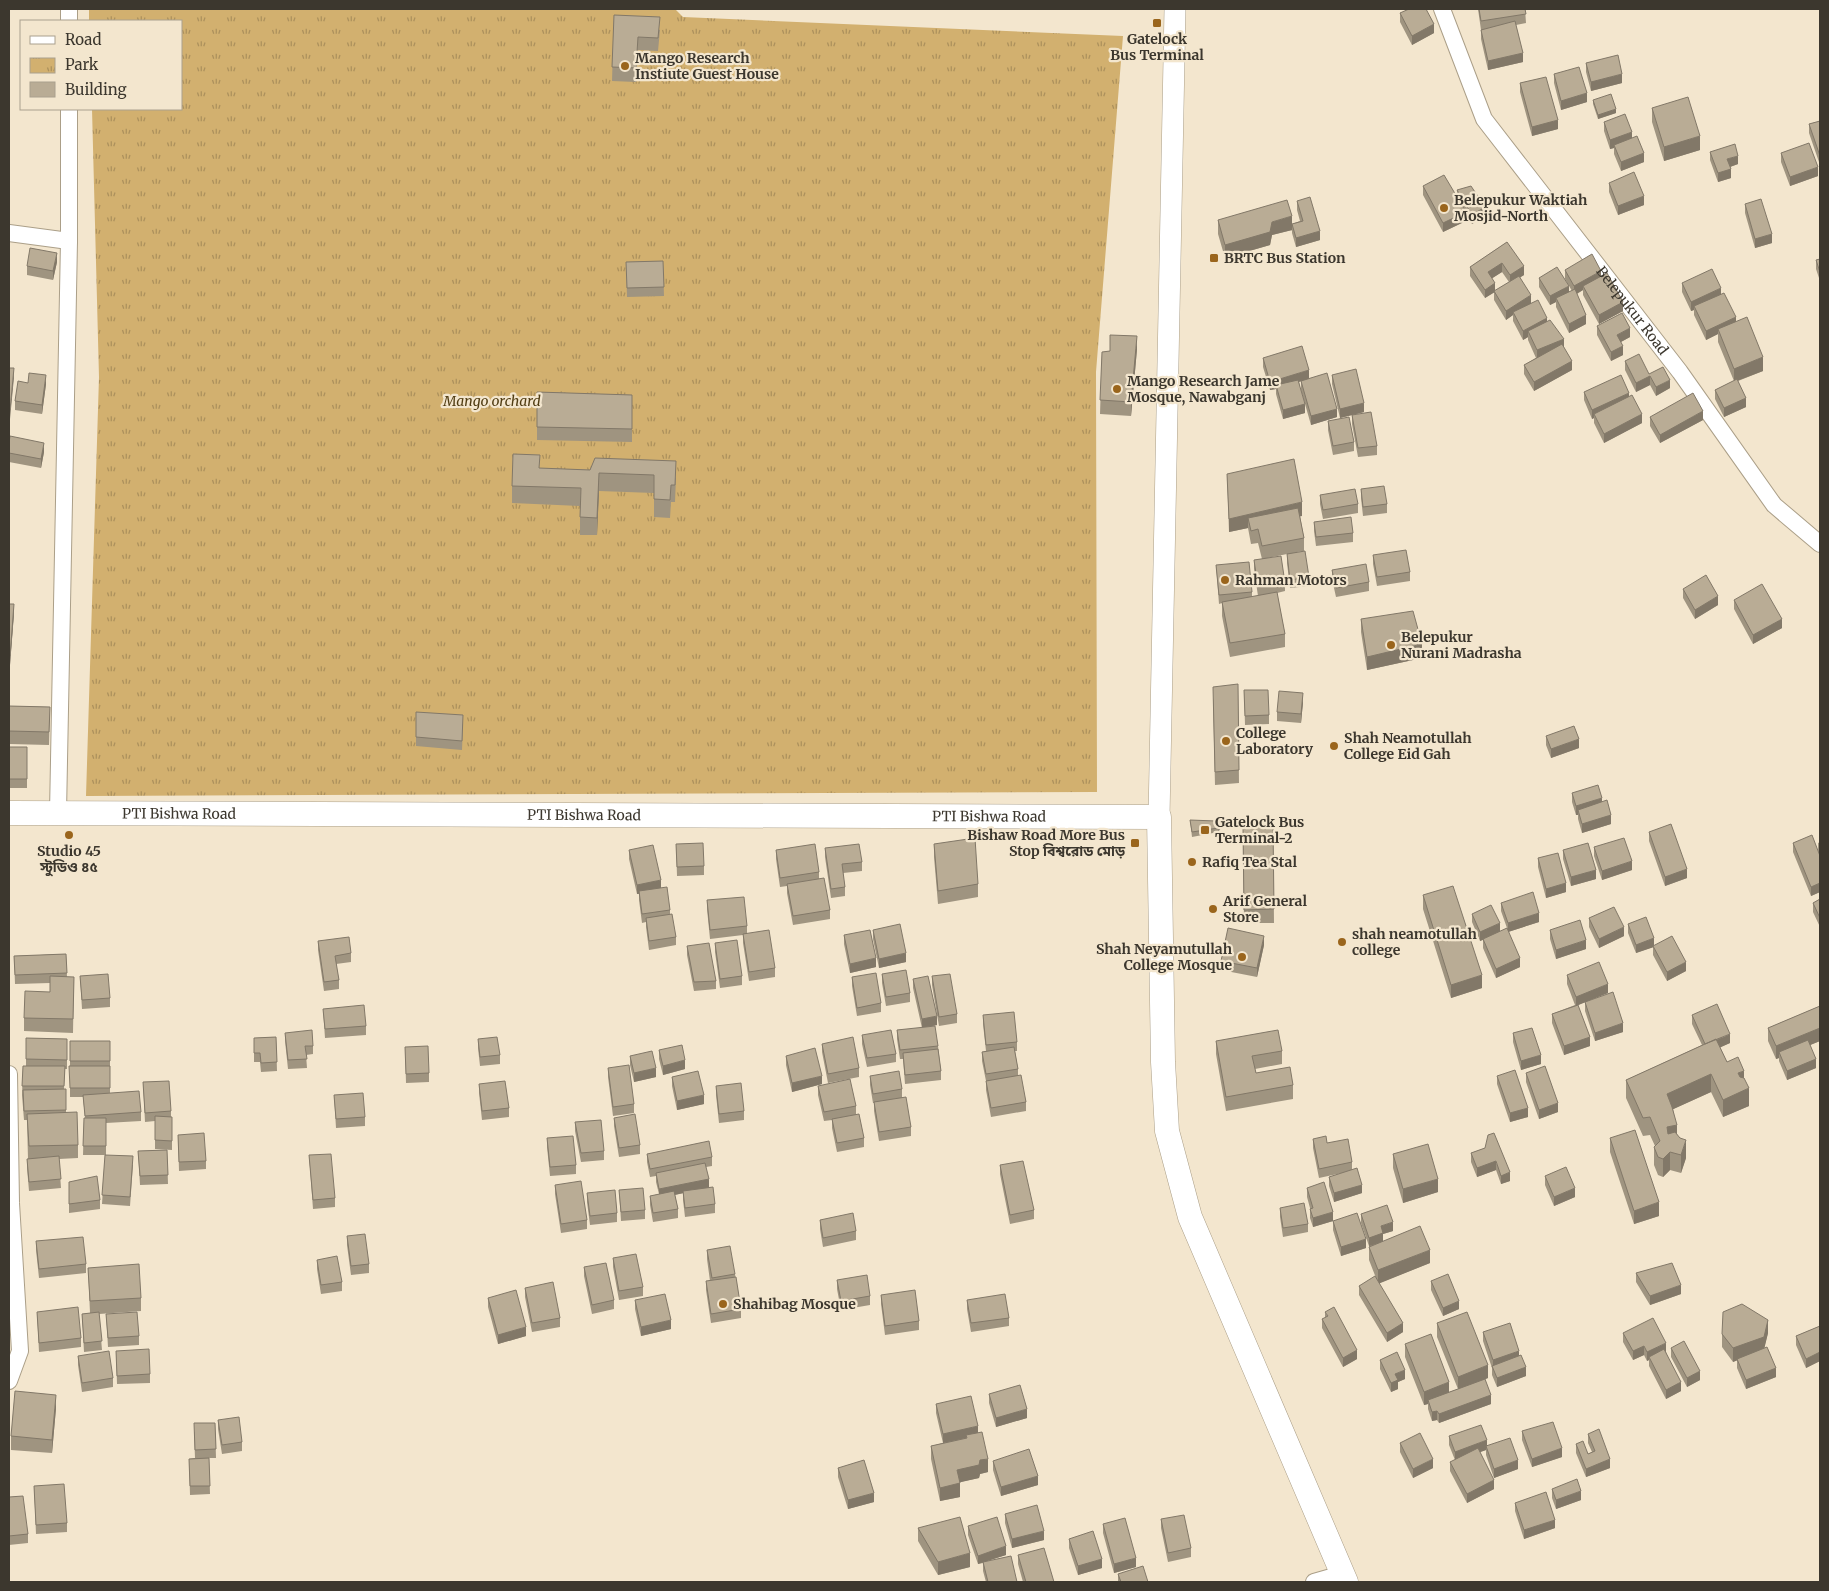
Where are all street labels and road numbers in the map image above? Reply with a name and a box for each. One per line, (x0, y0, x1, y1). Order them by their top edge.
street label: Belepukur Road (1592, 263, 1673, 359)
street label: PTI Bishwa Road (122, 804, 237, 823)
street label: PTI Bishwa Road (527, 806, 642, 824)
street label: PTI Bishwa Road (932, 807, 1047, 826)

